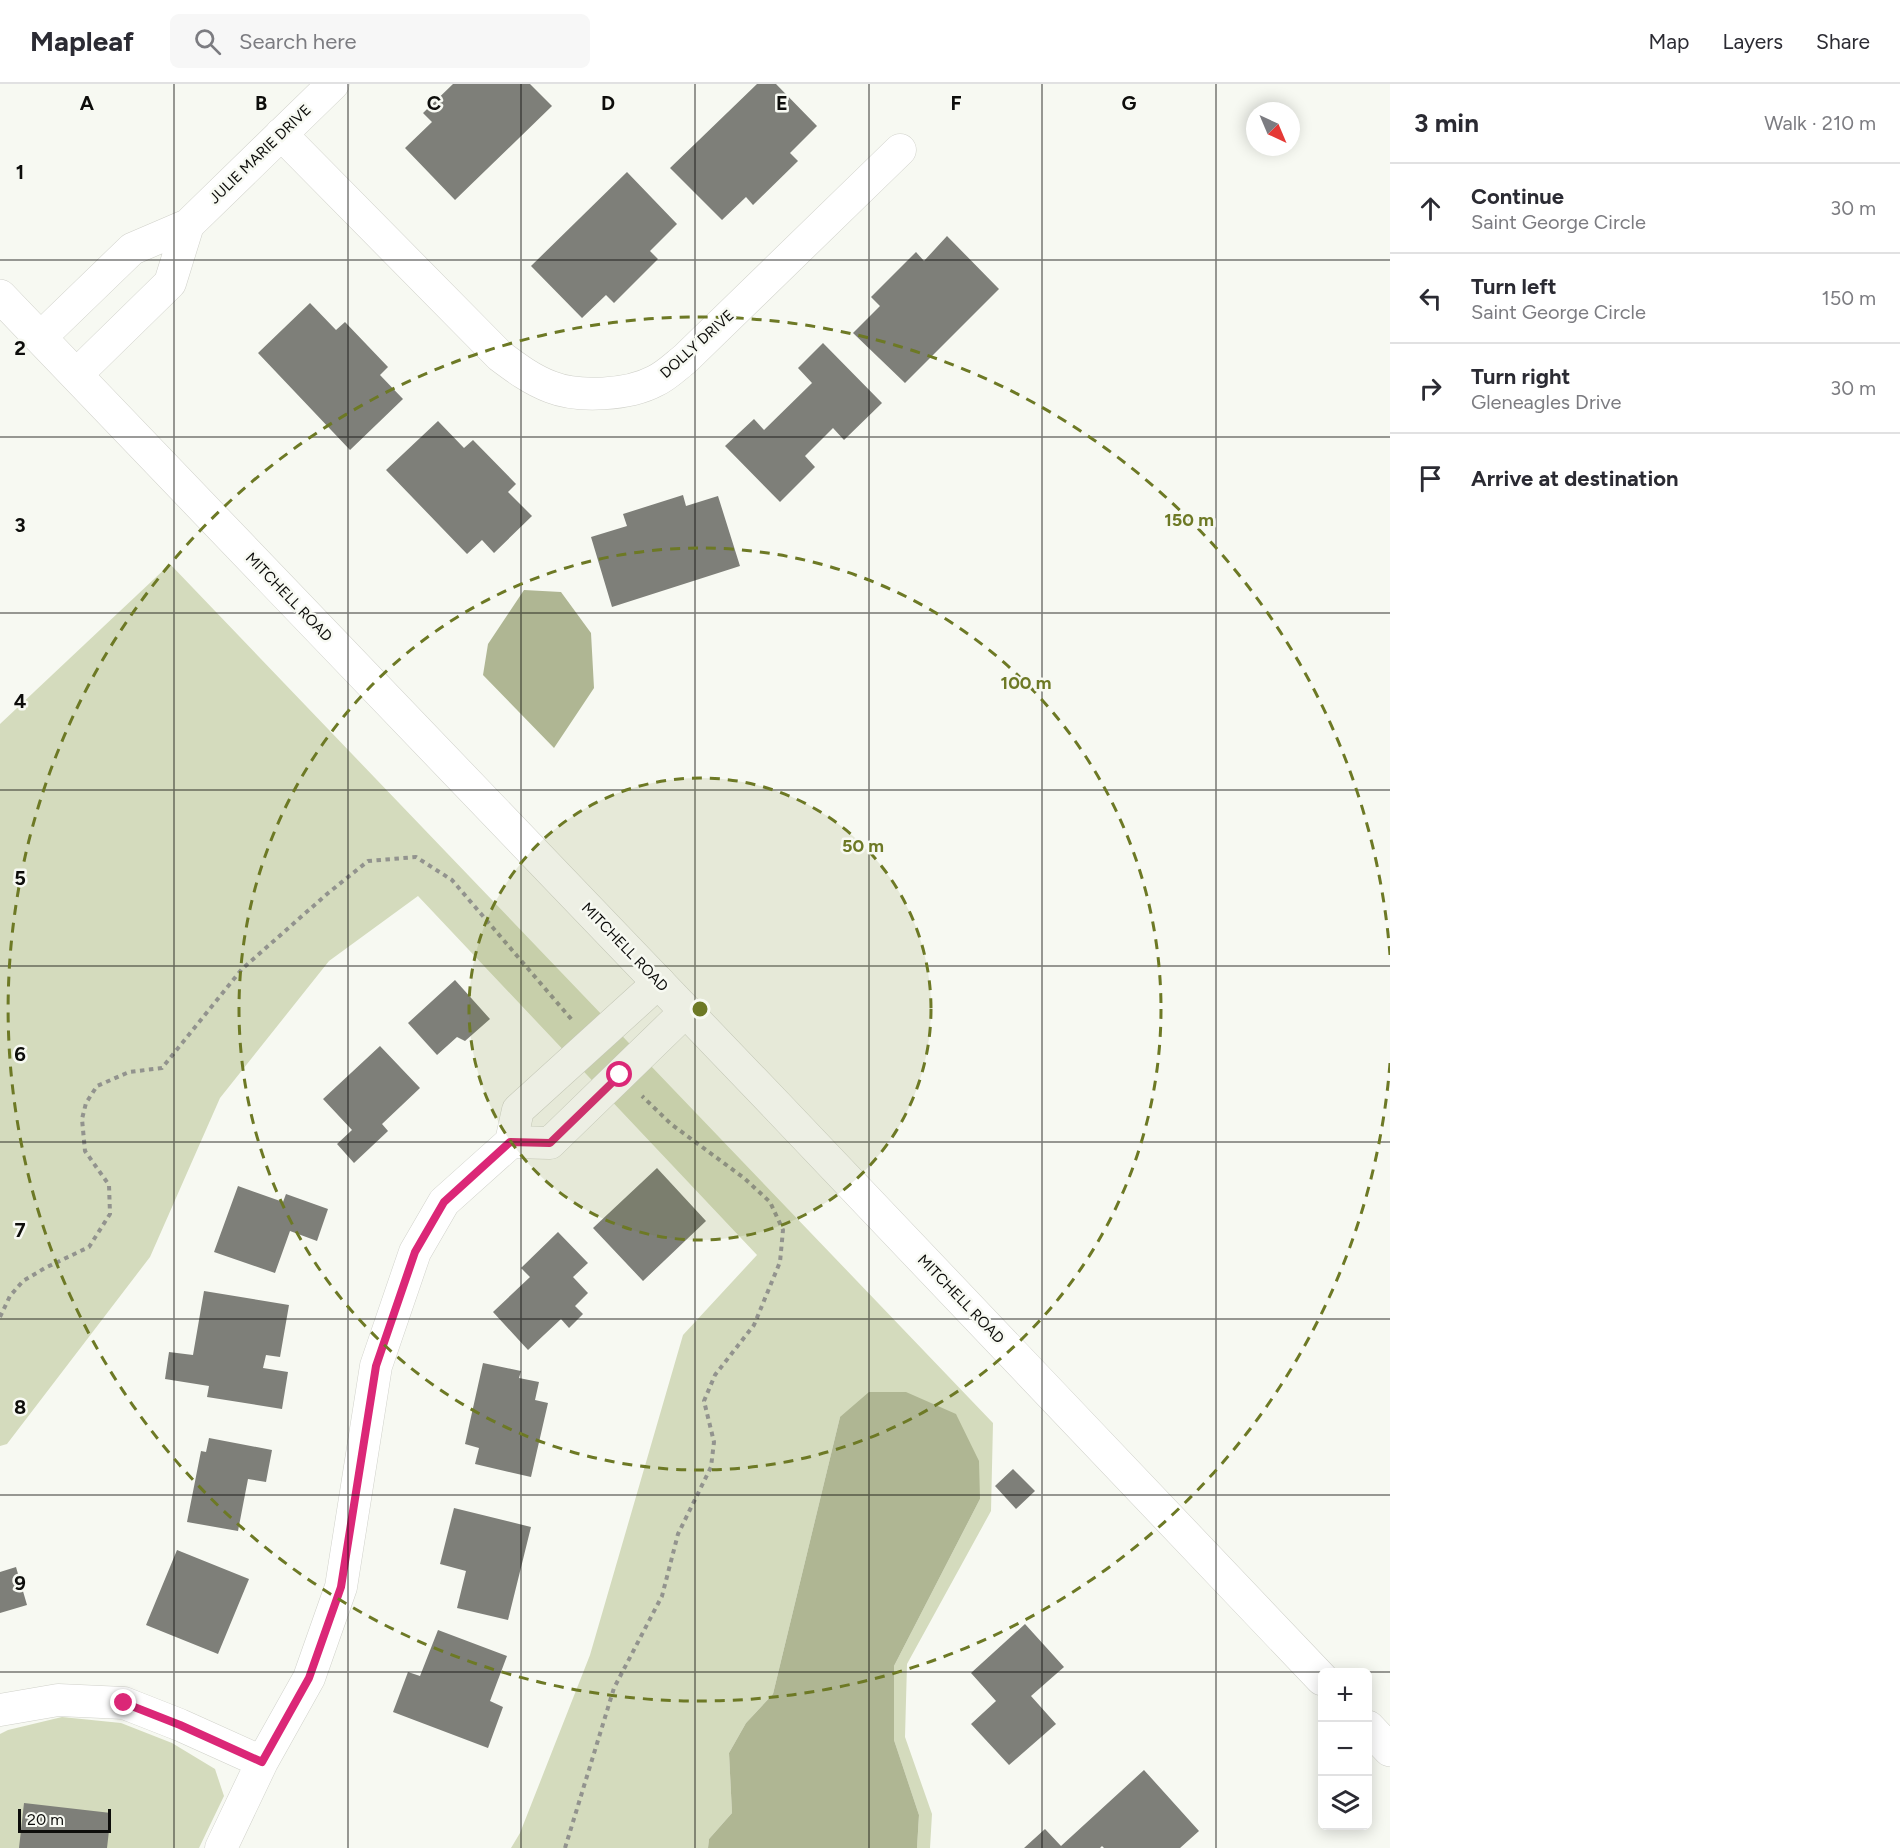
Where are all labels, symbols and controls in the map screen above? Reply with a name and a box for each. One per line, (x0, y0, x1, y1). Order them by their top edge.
search box (170, 14, 590, 68)
text: Mapleaf (30, 24, 134, 58)
icon: search (191, 25, 224, 58)
text: Search here (239, 28, 357, 55)
text: Map (1649, 29, 1689, 54)
text: Layers (1722, 29, 1783, 54)
text: Share (1816, 29, 1870, 54)
text: A (80, 91, 95, 115)
text: B (255, 91, 267, 115)
text: C (427, 91, 441, 115)
text: D (601, 91, 615, 115)
text: E (776, 91, 788, 115)
text: F (950, 91, 962, 115)
text: G (1122, 91, 1137, 115)
street label: JULIE MARIE DRIVE (205, 101, 315, 207)
north arrow (1246, 102, 1300, 156)
text: 3 min (1414, 107, 1479, 139)
text: Walk · 210 m (1764, 111, 1876, 135)
text: 1 (16, 160, 24, 184)
text: Continue (1471, 183, 1564, 210)
icon: ahead (1414, 192, 1447, 225)
text: 30 m (1830, 196, 1876, 220)
text: Saint George Circle (1471, 210, 1646, 234)
text: Turn left (1471, 273, 1557, 300)
icon: left (1414, 282, 1447, 315)
text: 150 m (1821, 286, 1876, 310)
text: Saint George Circle (1471, 300, 1646, 324)
street label: DOLLY DRIVE (656, 306, 738, 382)
text: 2 (14, 336, 26, 360)
text: Turn right (1471, 363, 1570, 390)
icon: right (1414, 372, 1447, 405)
text: 30 m (1830, 376, 1876, 400)
text: Gleneagles Drive (1471, 390, 1621, 414)
icon: arrive (1414, 462, 1447, 495)
text: Arrive at destination (1471, 465, 1679, 492)
text: 150 m (1164, 509, 1214, 531)
text: 3 (14, 513, 26, 537)
street label: MITCHELL ROAD (242, 549, 336, 645)
text: 100 m (1001, 672, 1051, 694)
text: 4 (14, 689, 27, 713)
text: 50 m (842, 835, 884, 857)
text: 5 (14, 866, 26, 890)
street label: MITCHELL ROAD (578, 899, 672, 995)
centre of rings (690, 999, 710, 1019)
text: 6 (14, 1042, 26, 1066)
route start (606, 1061, 632, 1087)
text: 7 (14, 1218, 26, 1242)
street label: MITCHELL ROAD (914, 1251, 1008, 1347)
text: 8 (14, 1395, 26, 1419)
text: 9 (14, 1571, 26, 1595)
map controls (1318, 1668, 1372, 1830)
button: + (1318, 1668, 1372, 1722)
route end (110, 1689, 136, 1715)
button: − (1318, 1722, 1372, 1776)
button: layers (1318, 1776, 1372, 1830)
scale bar (18, 1806, 111, 1834)
text: 20 m (27, 1810, 64, 1829)

